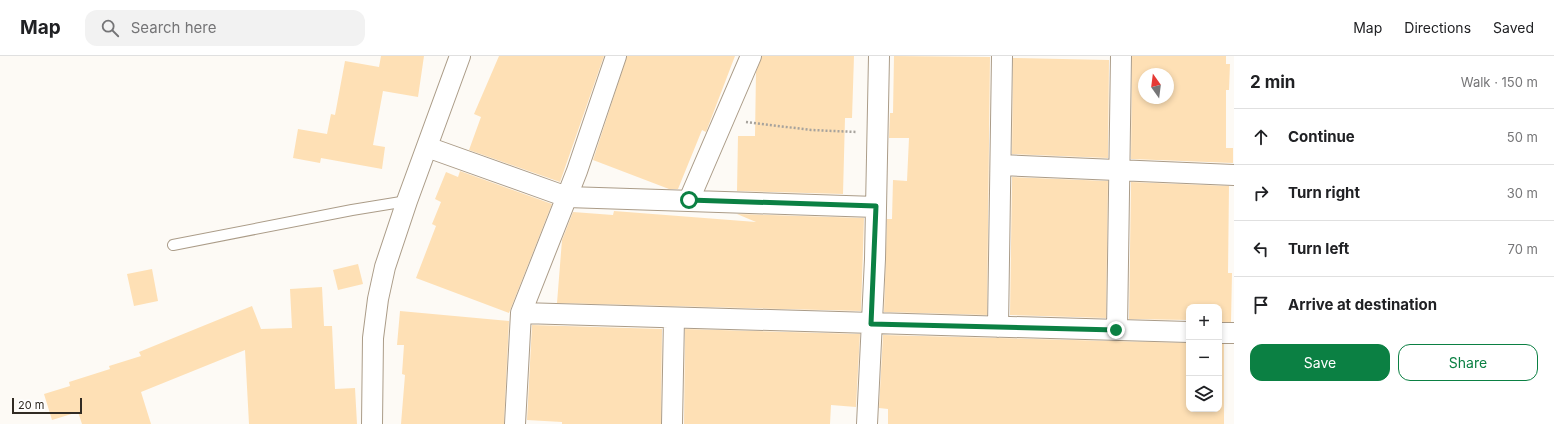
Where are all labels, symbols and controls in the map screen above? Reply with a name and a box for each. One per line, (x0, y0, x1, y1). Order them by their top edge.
search box (85, 10, 365, 46)
text: Map (20, 16, 61, 39)
icon: search (99, 17, 121, 39)
text: Search here (131, 18, 216, 37)
text: Map (1353, 19, 1382, 36)
text: Directions (1404, 19, 1471, 36)
text: Saved (1493, 19, 1534, 36)
north arrow (1138, 68, 1174, 104)
text: 2 min (1250, 72, 1295, 92)
text: Walk · 150 m (1461, 74, 1538, 90)
icon: ahead (1250, 126, 1272, 148)
text: Continue (1288, 127, 1355, 146)
text: 50 m (1507, 129, 1538, 145)
icon: right (1250, 182, 1272, 204)
text: Turn right (1288, 183, 1360, 202)
text: 30 m (1507, 185, 1538, 201)
route start (680, 191, 698, 209)
icon: left (1250, 238, 1272, 260)
text: Turn left (1288, 239, 1349, 258)
text: 70 m (1508, 241, 1538, 257)
icon: arrive (1250, 294, 1272, 316)
text: Arrive at destination (1288, 295, 1437, 314)
map controls (1186, 304, 1222, 412)
button: + (1186, 304, 1222, 340)
route end (1107, 321, 1125, 339)
button: − (1186, 340, 1222, 376)
button: Save (1250, 344, 1390, 381)
button: Share (1398, 344, 1538, 381)
button: layers (1186, 376, 1222, 412)
scale bar (12, 396, 82, 415)
text: 20 m (18, 398, 44, 412)

